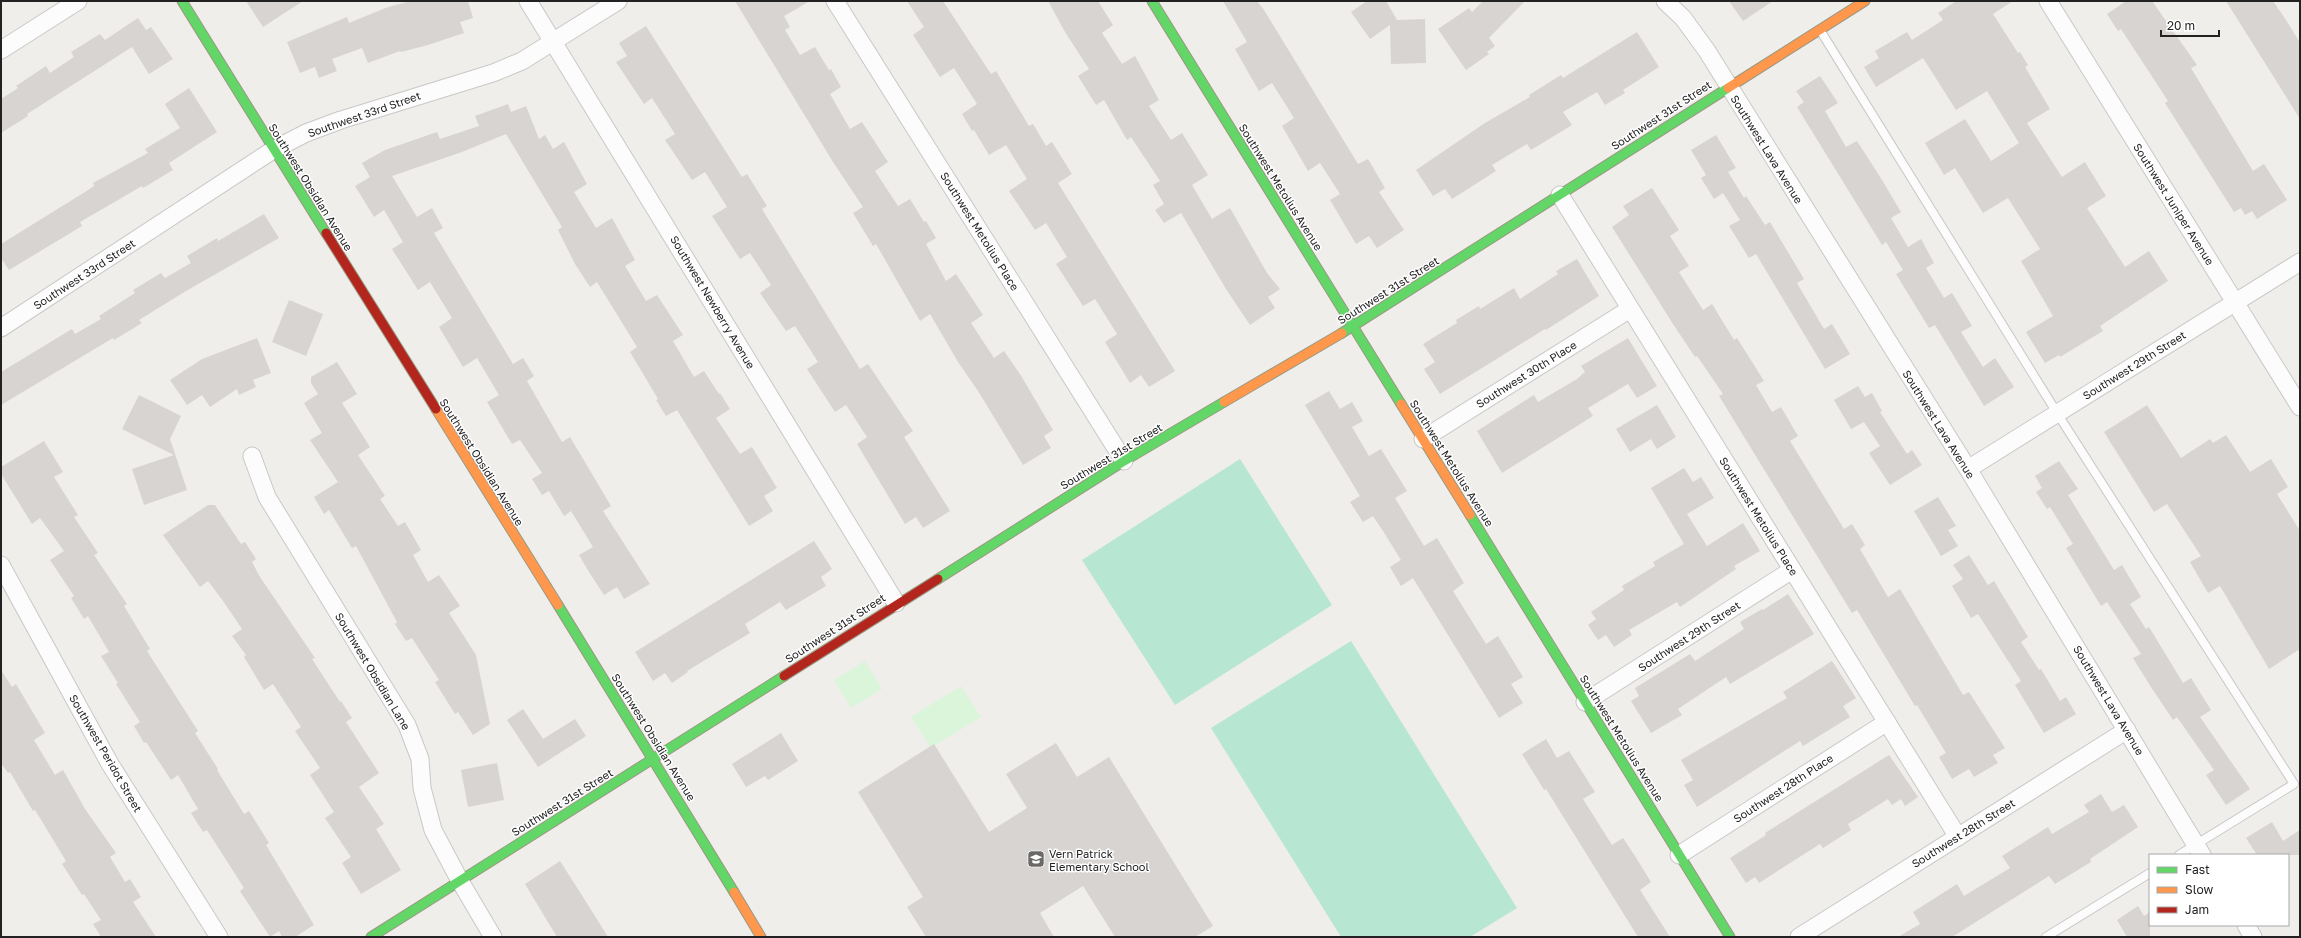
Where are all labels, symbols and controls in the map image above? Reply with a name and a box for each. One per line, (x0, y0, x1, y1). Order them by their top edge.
scale bar (2161, 12, 2219, 38)
text: 20 m (2167, 18, 2195, 33)
street label: Southwest 31st Street (1608, 78, 1714, 152)
street label: Southwest 33rd Street (306, 89, 422, 139)
street label: Southwest Lava Avenue (1728, 92, 1806, 206)
street label: Southwest Obsidian Avenue (266, 121, 356, 253)
street label: Southwest Metolius Avenue (1237, 121, 1325, 253)
street label: Southwest Juniper Avenue (2131, 141, 2217, 267)
street label: Southwest Metolius Place (938, 169, 1022, 293)
street label: Southwest Newberry Avenue (668, 233, 758, 371)
street label: Southwest 33rd Street (31, 236, 137, 312)
street label: Southwest 31st Street (1335, 254, 1441, 326)
street label: Southwest 29th Street (2080, 328, 2188, 402)
street label: Southwest 30th Place (1473, 338, 1579, 410)
street label: Southwest Lava Avenue (1900, 367, 1978, 481)
street label: Southwest Obsidian Avenue (437, 396, 527, 528)
street label: Southwest Metolius Avenue (1408, 397, 1496, 529)
street label: Southwest 31st Street (1058, 420, 1164, 492)
street label: Southwest Metolius Place (1717, 454, 1801, 578)
street label: Southwest 31st Street (782, 591, 888, 665)
street label: Southwest 29th Street (1636, 598, 1742, 674)
street label: Southwest Obsidian Lane (333, 610, 413, 732)
street label: Southwest Lava Avenue (2071, 643, 2147, 757)
street label: Southwest Obsidian Avenue (609, 671, 699, 803)
street label: Southwest Metolius Avenue (1578, 672, 1666, 804)
street label: Southwest Peridot Street (67, 692, 145, 814)
street label: Southwest 28th Place (1731, 751, 1835, 825)
street label: Southwest 31st Street (509, 766, 615, 838)
street label: Southwest 28th Street (1909, 796, 2017, 870)
place label: Vern Patrick Elementary School (1049, 847, 1149, 873)
school or university icon: Vern Patrick Elementary School (1026, 849, 1046, 869)
legend (2149, 854, 2289, 926)
text: Fast (2185, 862, 2210, 877)
text: Slow (2185, 882, 2213, 897)
text: Jam (2185, 902, 2209, 917)

